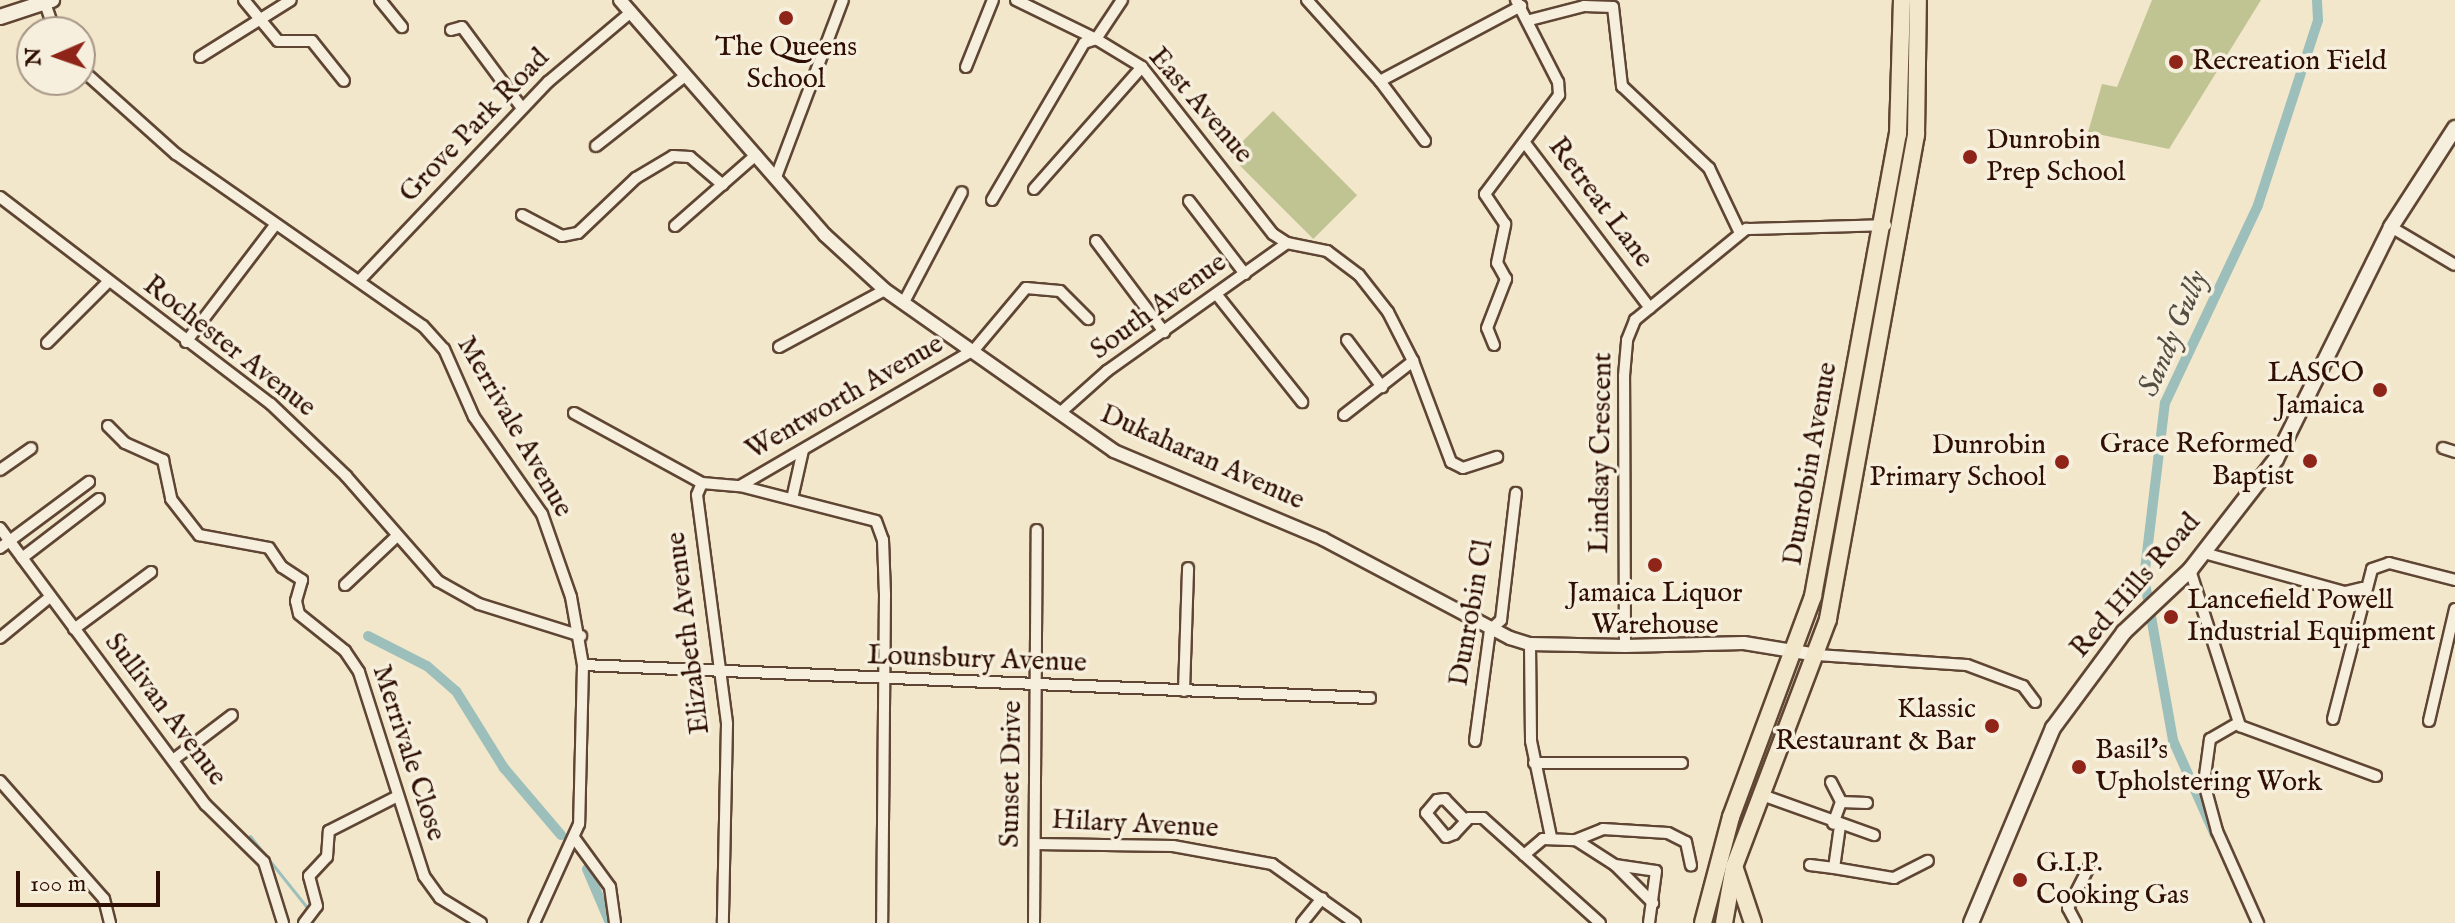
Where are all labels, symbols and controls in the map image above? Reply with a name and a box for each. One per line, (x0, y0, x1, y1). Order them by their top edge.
marker: The Queens School (777, 9, 795, 27)
north arrow (16, 16, 96, 96)
place label: The Queens School (715, 31, 857, 97)
street label: East Avenue (1141, 41, 1259, 171)
street label: Grove Park Road (393, 42, 557, 210)
place label: Recreation Field (2192, 45, 2387, 79)
text: N (20, 47, 48, 67)
marker: Recreation Field (2167, 53, 2185, 71)
place label: Dunrobin Prep School (1986, 124, 2126, 190)
street label: Retreat Lane (1540, 131, 1660, 275)
marker: Dunrobin Prep School (1961, 148, 1979, 166)
street label: South Avenue (1084, 246, 1234, 368)
water label: Sandy Gully (2131, 266, 2217, 402)
street label: Rochester Avenue (136, 269, 322, 425)
street label: Wentworth Avenue (740, 328, 950, 468)
street label: Merrivale Avenue (449, 331, 579, 523)
street label: Lindsay Crescent (1583, 352, 1621, 554)
place label: LASCO Jamaica (2268, 357, 2364, 423)
street label: Dunrobin Avenue (1777, 360, 1845, 568)
marker: LASCO Jamaica (2371, 381, 2389, 399)
street label: Dukaharan Avenue (1095, 398, 1309, 518)
place label: Grace Reformed Baptist (2100, 428, 2294, 494)
place label: Dunrobin Primary School (1869, 429, 2046, 495)
marker: Grace Reformed Baptist (2301, 452, 2319, 470)
marker: Dunrobin Primary School (2053, 453, 2071, 471)
street label: Red Hills Road (2064, 507, 2208, 665)
street label: Elizabeth Avenue (660, 530, 718, 736)
street label: Dunrobin Cl (1443, 537, 1501, 689)
marker: Jamaica Liquor Warehouse (1646, 556, 1664, 574)
place label: Jamaica Liquor Warehouse (1568, 577, 1742, 643)
place label: Lancefield Powell Industrial Equipment (2187, 584, 2436, 650)
marker: Lancefield Powell Industrial Equipment (2162, 608, 2180, 626)
street label: Sullivan Avenue (97, 627, 233, 793)
street label: Lounsbury Avenue (867, 639, 1087, 681)
street label: Merrivale Close (364, 661, 452, 845)
place label: Klassic Restaurant & Bar (1775, 693, 1976, 759)
street label: Sunset Drive (994, 700, 1030, 848)
marker: Klassic Restaurant & Bar (1983, 717, 2001, 735)
place label: Basil's Upholstering Work (2095, 734, 2322, 800)
marker: Basil's Upholstering Work (2070, 758, 2088, 776)
street label: Hilary Avenue (1051, 804, 1219, 846)
place label: G.I.P. Cooking Gas (2036, 847, 2189, 913)
scale bar (20, 855, 164, 905)
text: 100 m (30, 869, 86, 900)
marker: G.I.P. Cooking Gas (2011, 871, 2029, 889)

